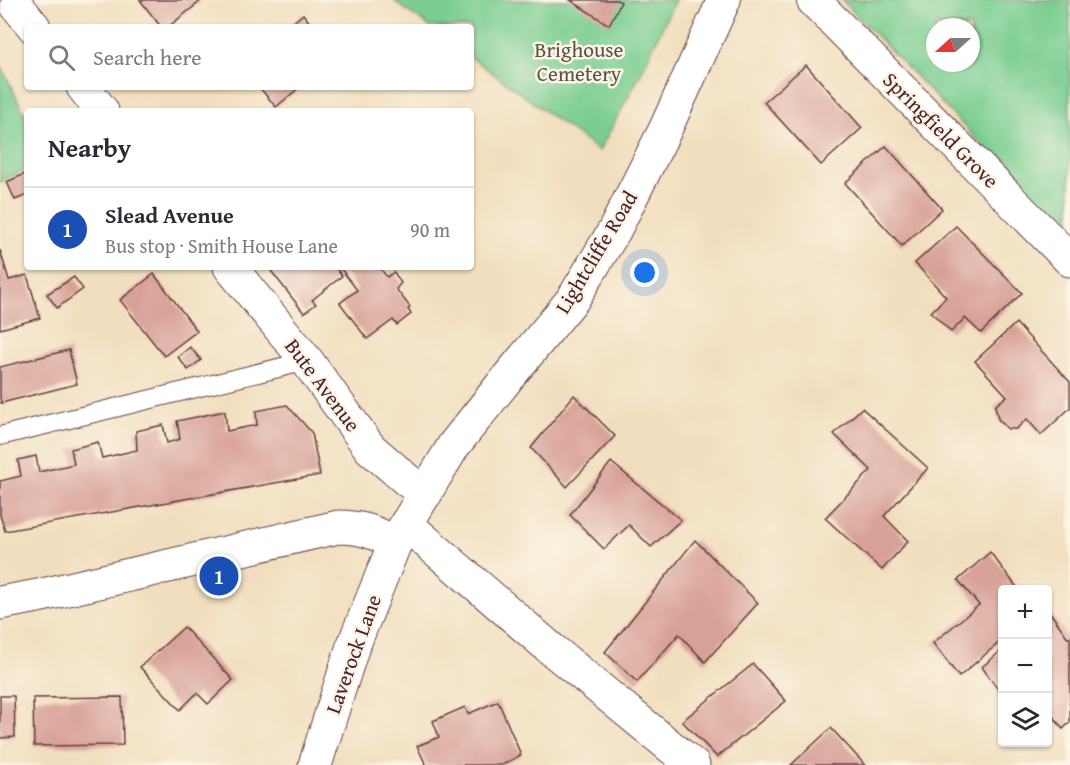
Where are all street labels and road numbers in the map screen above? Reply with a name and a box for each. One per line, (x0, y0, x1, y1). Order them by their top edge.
street label: Springfield Grove (876, 65, 1006, 195)
street label: Lightcliffe Road (547, 184, 645, 319)
street label: Bute Avenue (278, 332, 368, 438)
street label: Laverock Lane (317, 590, 389, 718)

